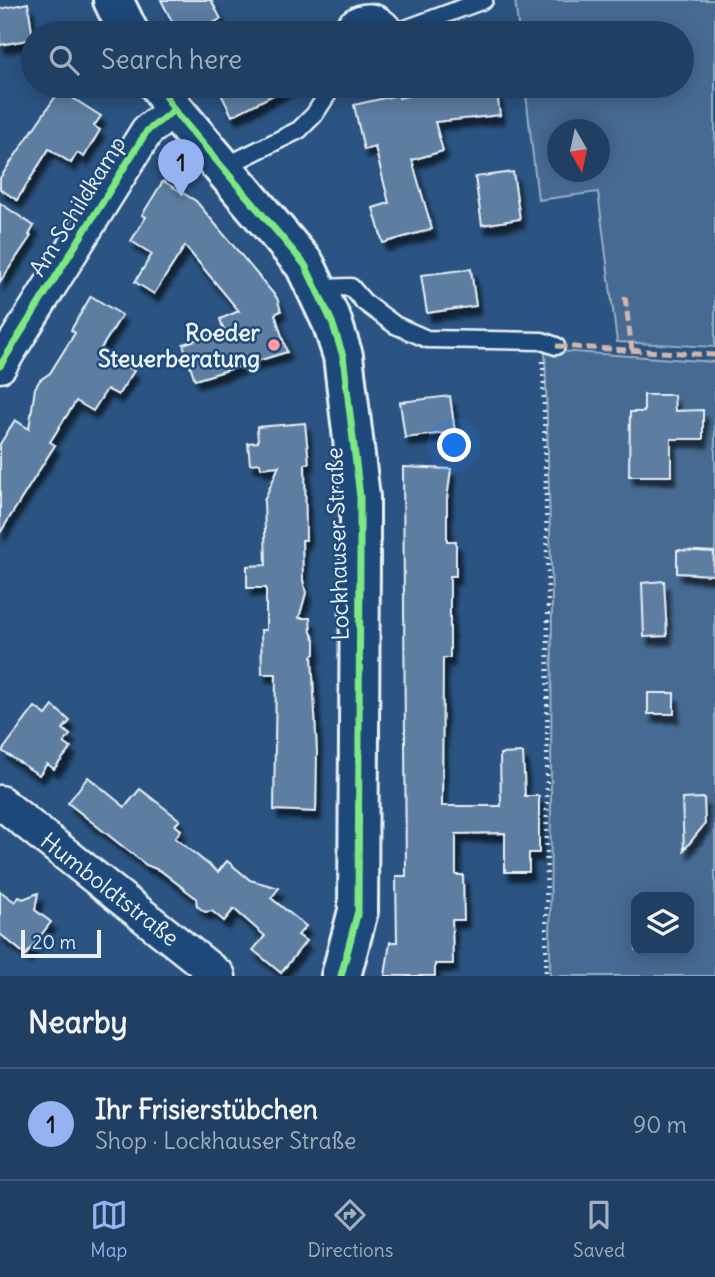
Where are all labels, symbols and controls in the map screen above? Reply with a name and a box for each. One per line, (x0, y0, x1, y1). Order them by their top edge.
search box (21, 21, 694, 98)
icon: search (45, 41, 83, 79)
text: Search here (101, 43, 242, 76)
north arrow (547, 119, 610, 182)
street label: Am Schildkamp (22, 130, 132, 282)
pin: 1 (158, 139, 204, 197)
place label: Roeder Steuerberatung (98, 318, 261, 373)
marker: Roeder Steuerberatung (266, 337, 282, 353)
your location (437, 428, 471, 462)
street label: Lockhauser Straße (319, 447, 355, 641)
street label: Humboldtstraße (35, 826, 185, 952)
map controls (631, 892, 694, 955)
button: layers (631, 892, 694, 955)
scale bar (21, 927, 102, 959)
text: 20 m (32, 930, 76, 954)
text: Nearby (28, 1003, 128, 1041)
text: Ihr Frisierstübchen (95, 1093, 318, 1126)
text: 1 (46, 1110, 56, 1139)
text: 90 m (633, 1110, 687, 1139)
text: Shop · Lockhauser Straße (95, 1126, 357, 1155)
tab: Map (90, 1196, 128, 1262)
tab: Directions (308, 1196, 393, 1262)
tab: Saved (573, 1196, 625, 1262)

